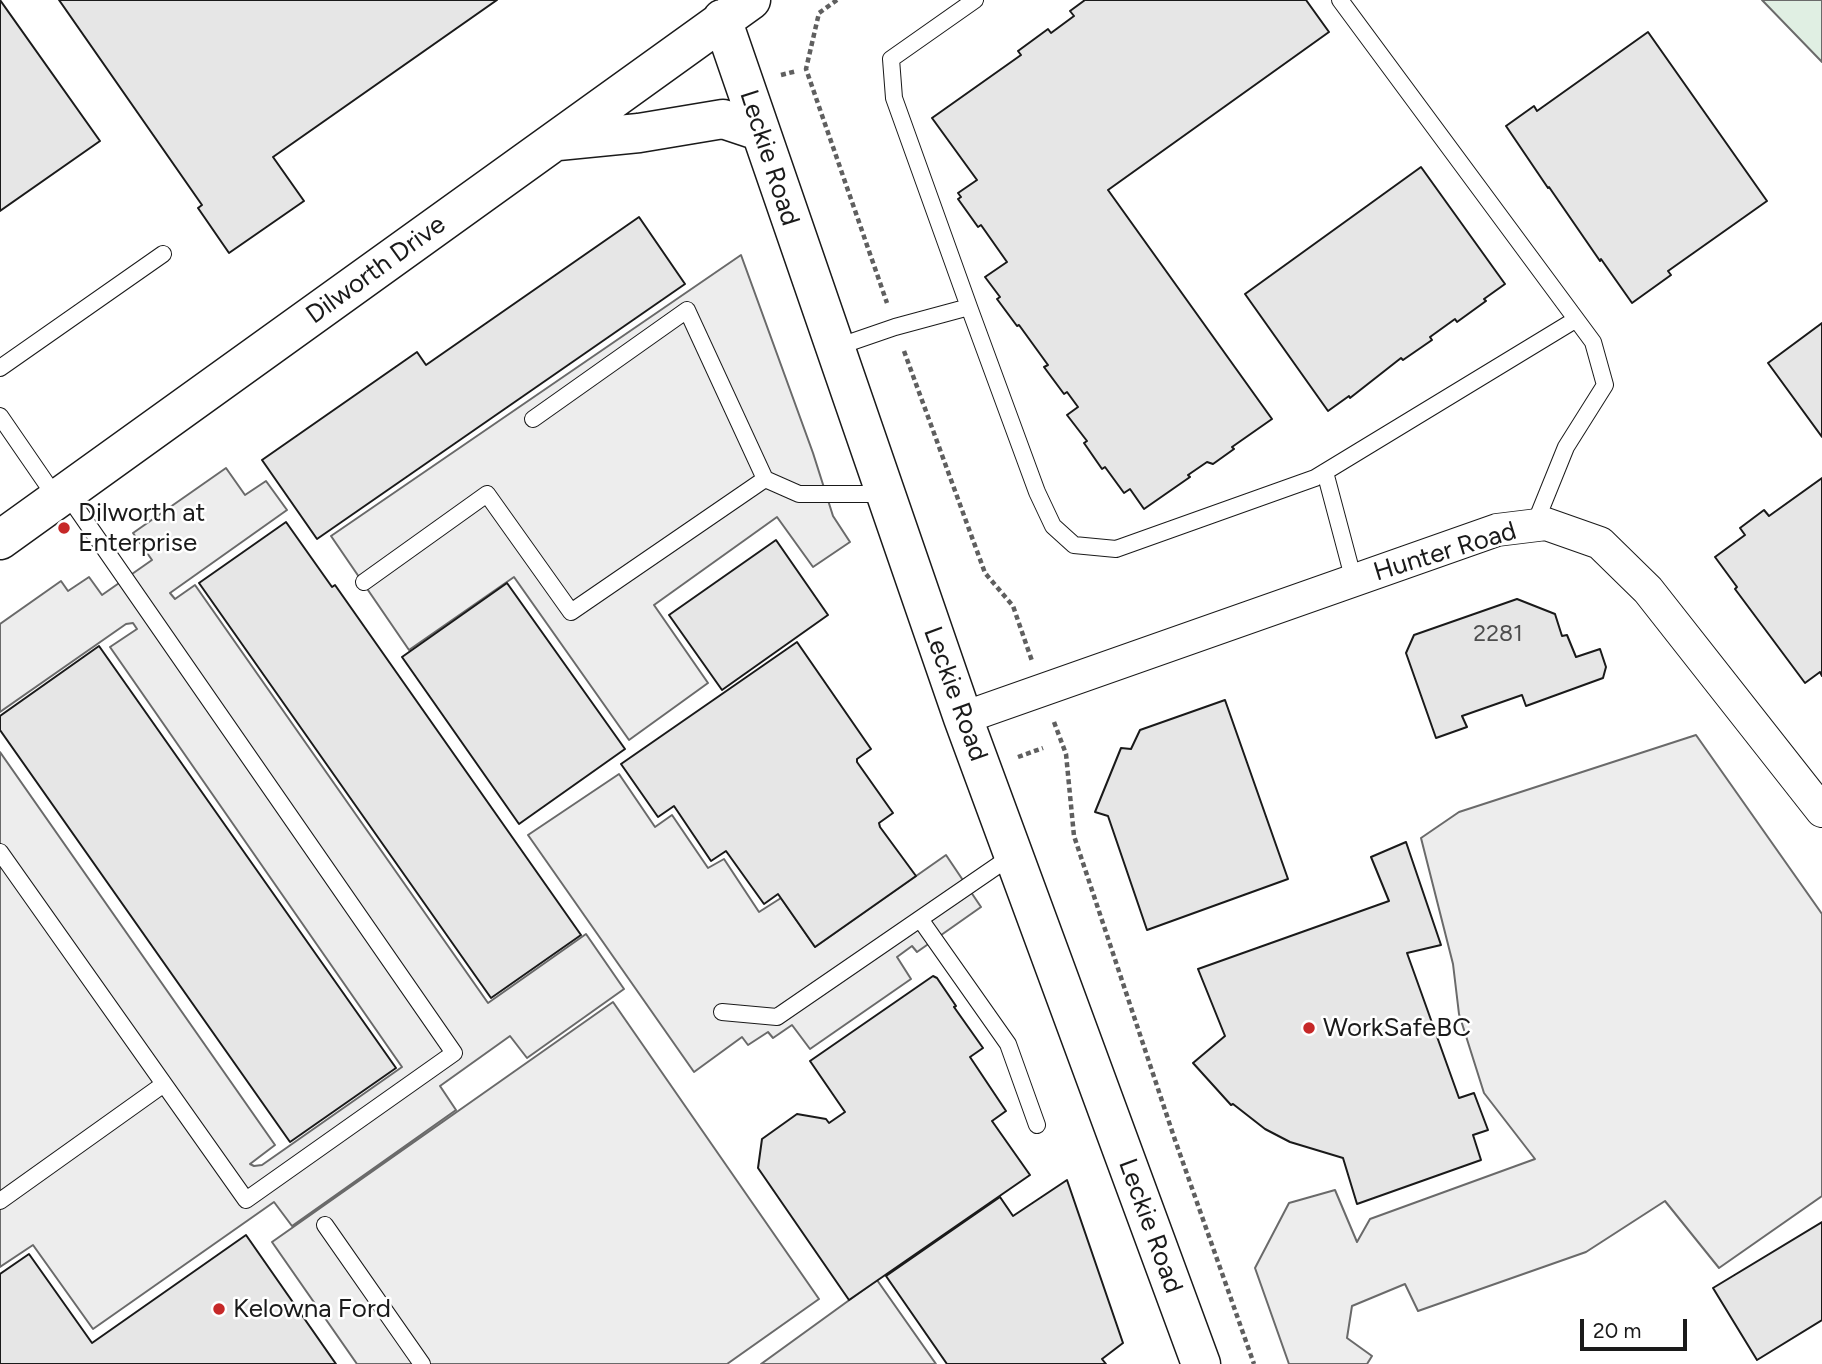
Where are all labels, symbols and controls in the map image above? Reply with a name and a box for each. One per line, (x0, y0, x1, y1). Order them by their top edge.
street label: Leckie Road (732, 86, 806, 230)
street label: Dilworth Drive (300, 209, 452, 331)
place label: Dilworth at Enterprise (78, 497, 205, 558)
street label: Hunter Road (1370, 516, 1520, 588)
marker: Dilworth at Enterprise (56, 520, 72, 536)
house number: 2281 (1473, 620, 1523, 648)
street label: Leckie Road (916, 622, 994, 766)
place label: WorkSafeBC (1323, 1012, 1471, 1044)
marker: WorkSafeBC (1301, 1020, 1317, 1036)
street label: Leckie Road (1111, 1154, 1189, 1298)
place label: Kelowna Ford (233, 1293, 391, 1325)
marker: Kelowna Ford (211, 1301, 227, 1317)
scale bar (1584, 1304, 1691, 1348)
text: 20 m (1593, 1318, 1641, 1343)

